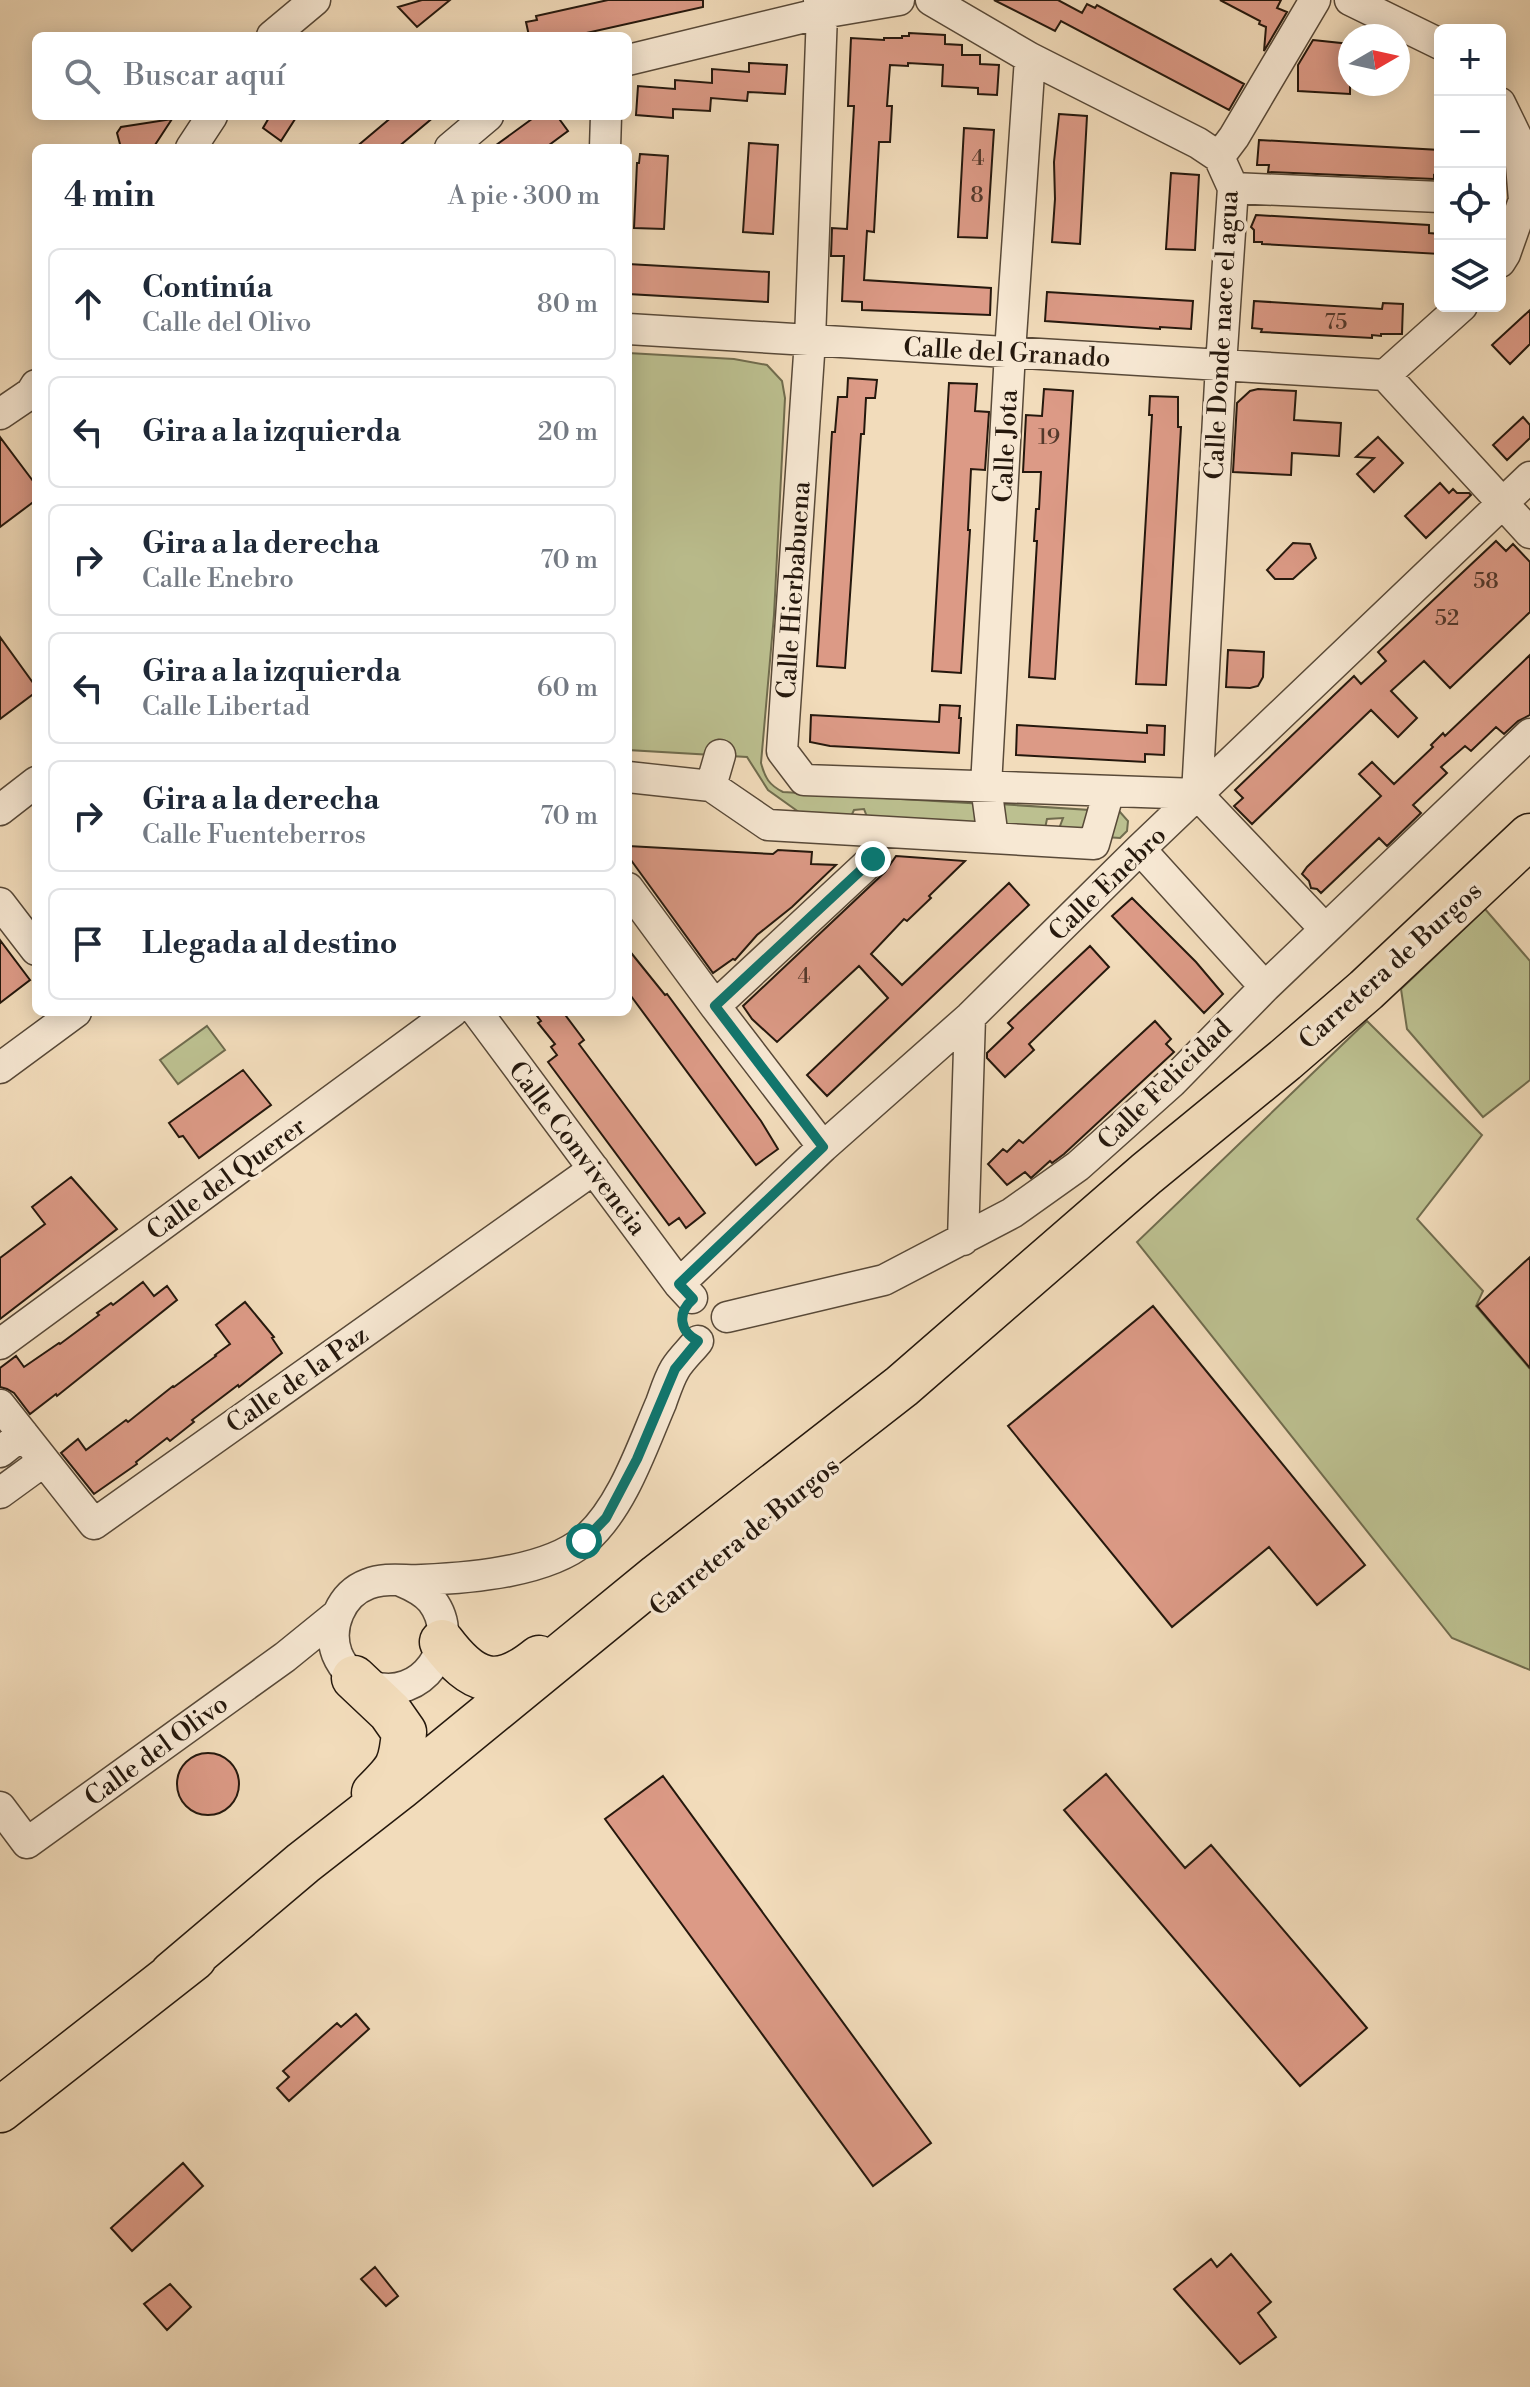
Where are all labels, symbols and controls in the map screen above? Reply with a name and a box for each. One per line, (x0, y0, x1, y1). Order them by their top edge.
north arrow (1338, 24, 1410, 96)
map controls (1434, 24, 1506, 312)
button: + (1434, 24, 1506, 96)
search box (32, 32, 632, 120)
icon: search (60, 54, 104, 98)
text: Buscar aquí (124, 57, 286, 95)
button: − (1434, 96, 1506, 168)
house number: 4 (971, 145, 985, 172)
button: locate (1434, 168, 1506, 240)
text: 4 min (64, 175, 155, 217)
text: A pie · 300 m (448, 180, 600, 212)
house number: 8 (970, 182, 984, 209)
street label: Calle Donde nace el agua (1198, 189, 1246, 480)
button: layers (1434, 240, 1506, 312)
text: Continúa (142, 269, 273, 307)
icon: ahead (66, 282, 110, 326)
text: 80 m (537, 288, 598, 320)
text: Calle del Olivo (142, 307, 311, 339)
house number: 75 (1325, 309, 1347, 336)
street label: Calle del Granado (903, 332, 1111, 374)
street label: Calle Jota (987, 388, 1025, 503)
icon: left (66, 410, 110, 454)
text: Gira a la izquierda (142, 413, 401, 451)
text: 20 m (538, 416, 598, 448)
house number: 19 (1038, 424, 1060, 451)
street label: Calle Hierbabuena (770, 479, 818, 700)
text: Gira a la derecha (142, 525, 379, 563)
icon: right (66, 538, 110, 582)
text: 70 m (540, 544, 598, 576)
text: Calle Enebro (142, 563, 294, 595)
house number: 58 (1473, 568, 1499, 595)
house number: 52 (1435, 605, 1459, 632)
text: Gira a la izquierda (142, 653, 401, 691)
icon: left (66, 666, 110, 710)
text: 60 m (537, 672, 598, 704)
text: Calle Libertad (142, 691, 310, 723)
text: Gira a la derecha (142, 781, 379, 819)
icon: right (66, 794, 110, 838)
text: 70 m (540, 800, 598, 832)
text: Calle Fuenteberros (142, 819, 366, 851)
street label: Calle Enebro (1042, 819, 1173, 948)
route end (855, 841, 891, 877)
street label: Carretera de Burgos (1292, 875, 1489, 1056)
icon: arrive (66, 922, 110, 966)
text: Llegada al destino (142, 925, 397, 963)
house number: 4 (797, 963, 811, 990)
street label: Calle Felicidad (1091, 1013, 1239, 1157)
street label: Calle Convivencia (501, 1055, 654, 1243)
street label: Calle del Querer (141, 1110, 313, 1247)
street label: Calle de la Paz (220, 1319, 375, 1441)
street label: Carretera de Burgos (643, 1450, 846, 1623)
route start (566, 1523, 602, 1559)
street label: Calle del Olivo (79, 1688, 235, 1814)

